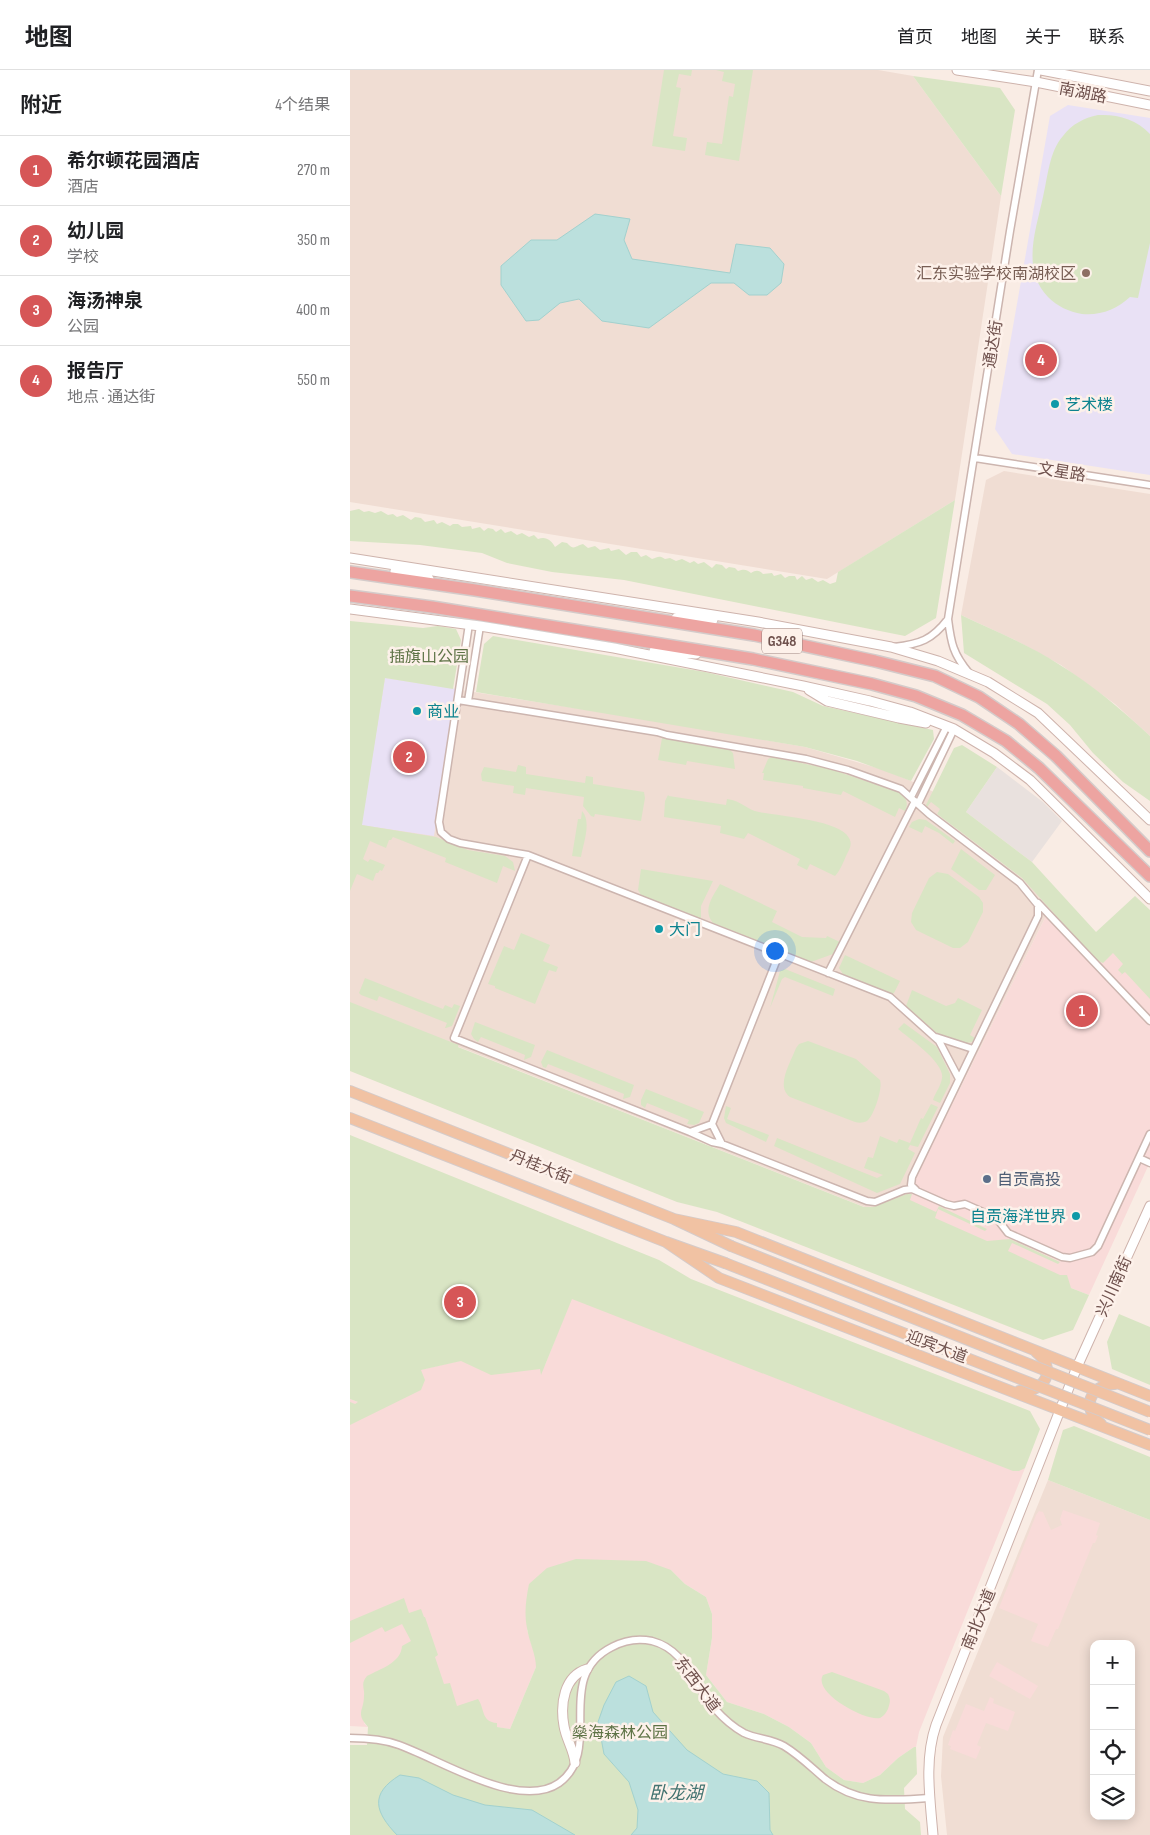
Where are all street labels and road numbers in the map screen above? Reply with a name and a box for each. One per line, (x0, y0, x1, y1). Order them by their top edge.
street label: 南湖路 (1057, 80, 1108, 107)
street label: 通达街 (980, 319, 1007, 369)
street label: 文星路 (1037, 459, 1087, 486)
road number: G348 (762, 628, 802, 654)
street label: 丹桂大街 (507, 1147, 574, 1188)
street label: 兴川南街 (1093, 1254, 1136, 1320)
street label: 迎宾大道 (903, 1327, 970, 1368)
street label: 南北大道 (959, 1586, 1000, 1653)
street label: 东西大道 (670, 1654, 724, 1716)

